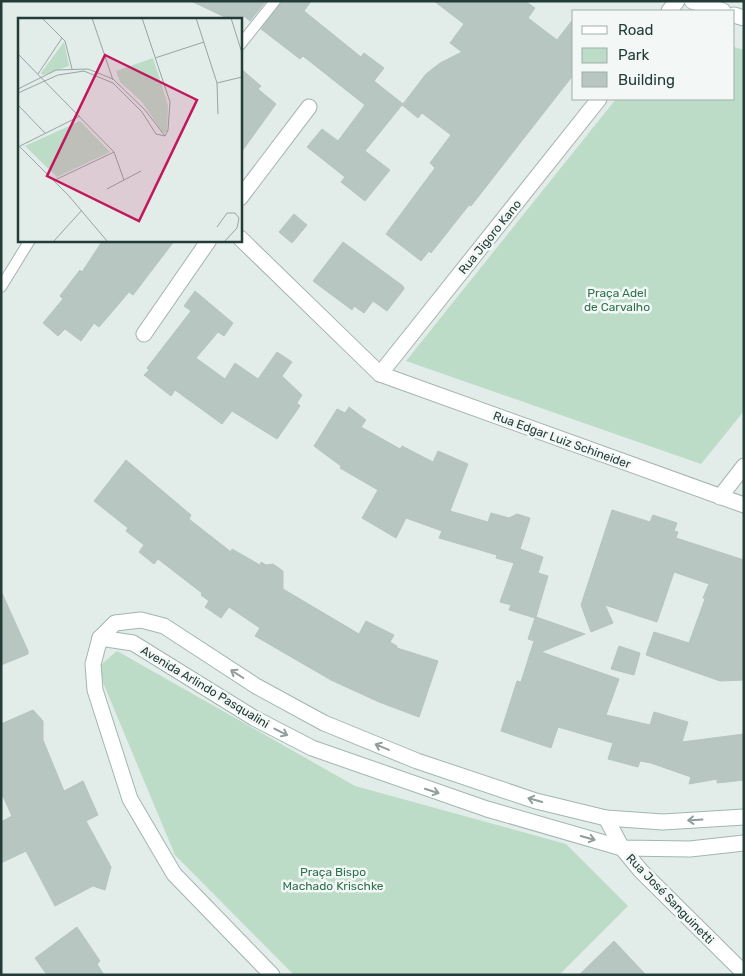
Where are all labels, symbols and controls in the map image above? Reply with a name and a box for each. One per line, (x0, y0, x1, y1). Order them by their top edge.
legend (572, 10, 735, 100)
inset map (18, 18, 241, 241)
text: Road (618, 21, 654, 39)
text: Park (618, 46, 649, 64)
text: Building (618, 71, 675, 89)
street label: Rua Jigoro Kano (456, 197, 524, 277)
park label: Praça Adel de Carvalho (584, 286, 650, 314)
street label: Rua Edgar Luiz Schineider (491, 409, 633, 472)
street label: Avenida Arlindo Pasqualini (138, 643, 272, 731)
one-way arrow (230, 668, 244, 678)
one-way arrow (273, 728, 288, 737)
one-way arrow (375, 741, 390, 751)
one-way arrow (424, 787, 440, 796)
one-way arrow (527, 795, 543, 805)
one-way arrow (687, 815, 703, 824)
one-way arrow (579, 834, 595, 844)
street label: Rua José Sanguinetti (623, 851, 717, 947)
park label: Praça Bispo Machado Krischke (282, 865, 384, 893)

